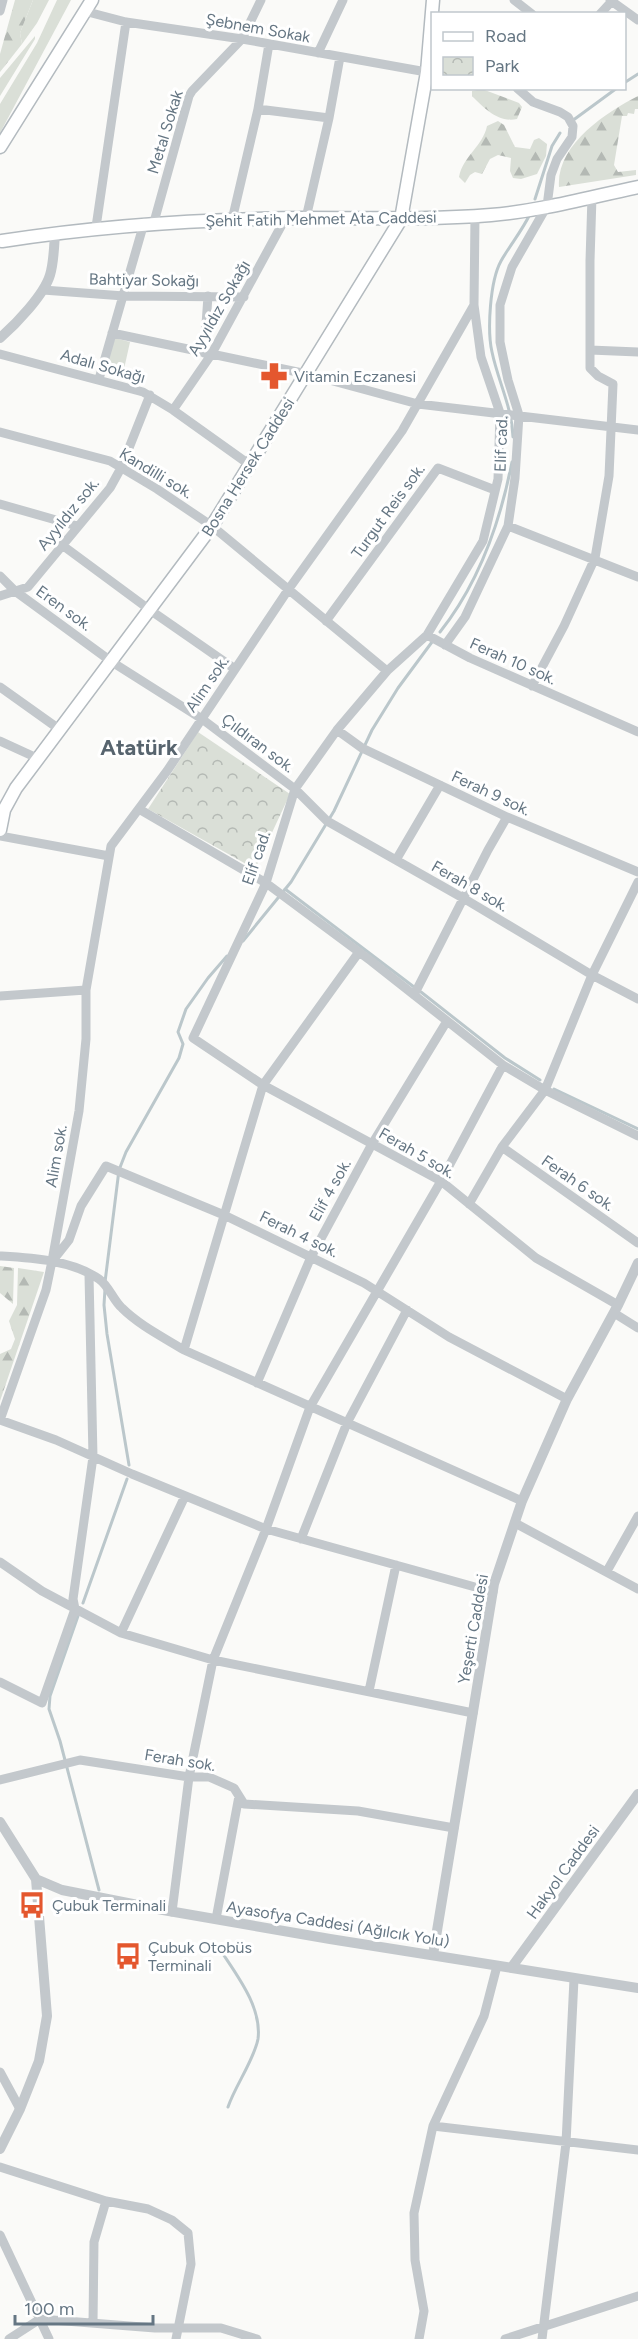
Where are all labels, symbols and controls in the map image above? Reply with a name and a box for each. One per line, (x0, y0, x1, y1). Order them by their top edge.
street label: Şebnem Sokak (204, 9, 312, 47)
legend (431, 12, 626, 90)
text: Road (485, 25, 526, 47)
text: Park (485, 55, 520, 77)
street label: Metal Sokak (143, 88, 187, 176)
street label: Şehit Fatih Mehmet Ata Caddesi (205, 207, 437, 231)
street label: Ayyıldız Sokağı (184, 257, 254, 359)
street label: Bahtiyar Sokağı (89, 270, 199, 290)
street label: Adalı Sokağı (58, 345, 148, 387)
pharmacy icon: Vitamin Eczanesi (259, 361, 289, 391)
place label: Vitamin Eczanesi (294, 367, 416, 386)
street label: Bosna Hersek Caddesi (198, 394, 298, 540)
street label: Elif cad. (491, 416, 511, 472)
street label: Kandilli sok. (116, 444, 196, 502)
street label: Turgut Reis sok. (347, 460, 429, 562)
street label: Ayyıldız sok. (33, 474, 103, 554)
street label: Eren sok. (32, 581, 96, 635)
street label: Ferah 10 sok. (467, 634, 559, 688)
street label: Alim sok. (181, 652, 233, 716)
street label: Çıldıran sok. (218, 709, 298, 777)
district label: Atatürk (100, 734, 178, 761)
street label: Ferah 9 sok. (449, 767, 533, 819)
street label: Elif cad. (238, 828, 274, 888)
street label: Ferah 8 sok. (428, 856, 512, 916)
street label: Alim sok. (41, 1123, 71, 1189)
street label: Ferah 5 sok. (376, 1124, 458, 1182)
street label: Ferah 6 sok. (538, 1151, 618, 1215)
street label: Elif 4 sok. (305, 1156, 355, 1224)
street label: Ferah 4 sok. (256, 1207, 342, 1261)
street label: Yeşerti Caddesi (454, 1573, 492, 1685)
street label: Ferah sok. (143, 1745, 217, 1775)
street label: Hakyol Caddesi (523, 1821, 603, 1923)
bus stop icon: Çubuk Terminali (17, 1890, 47, 1920)
place label: Çubuk Terminali (52, 1896, 166, 1915)
street label: Ayasofya Caddesi (Ağılcık Yolu) (225, 1897, 451, 1951)
place label: Çubuk Otobüs Terminali (148, 1938, 252, 1975)
bus stop icon: Çubuk Otobüs Terminali (113, 1941, 143, 1971)
scale bar (15, 2288, 153, 2326)
text: 100 m (24, 2298, 74, 2320)

